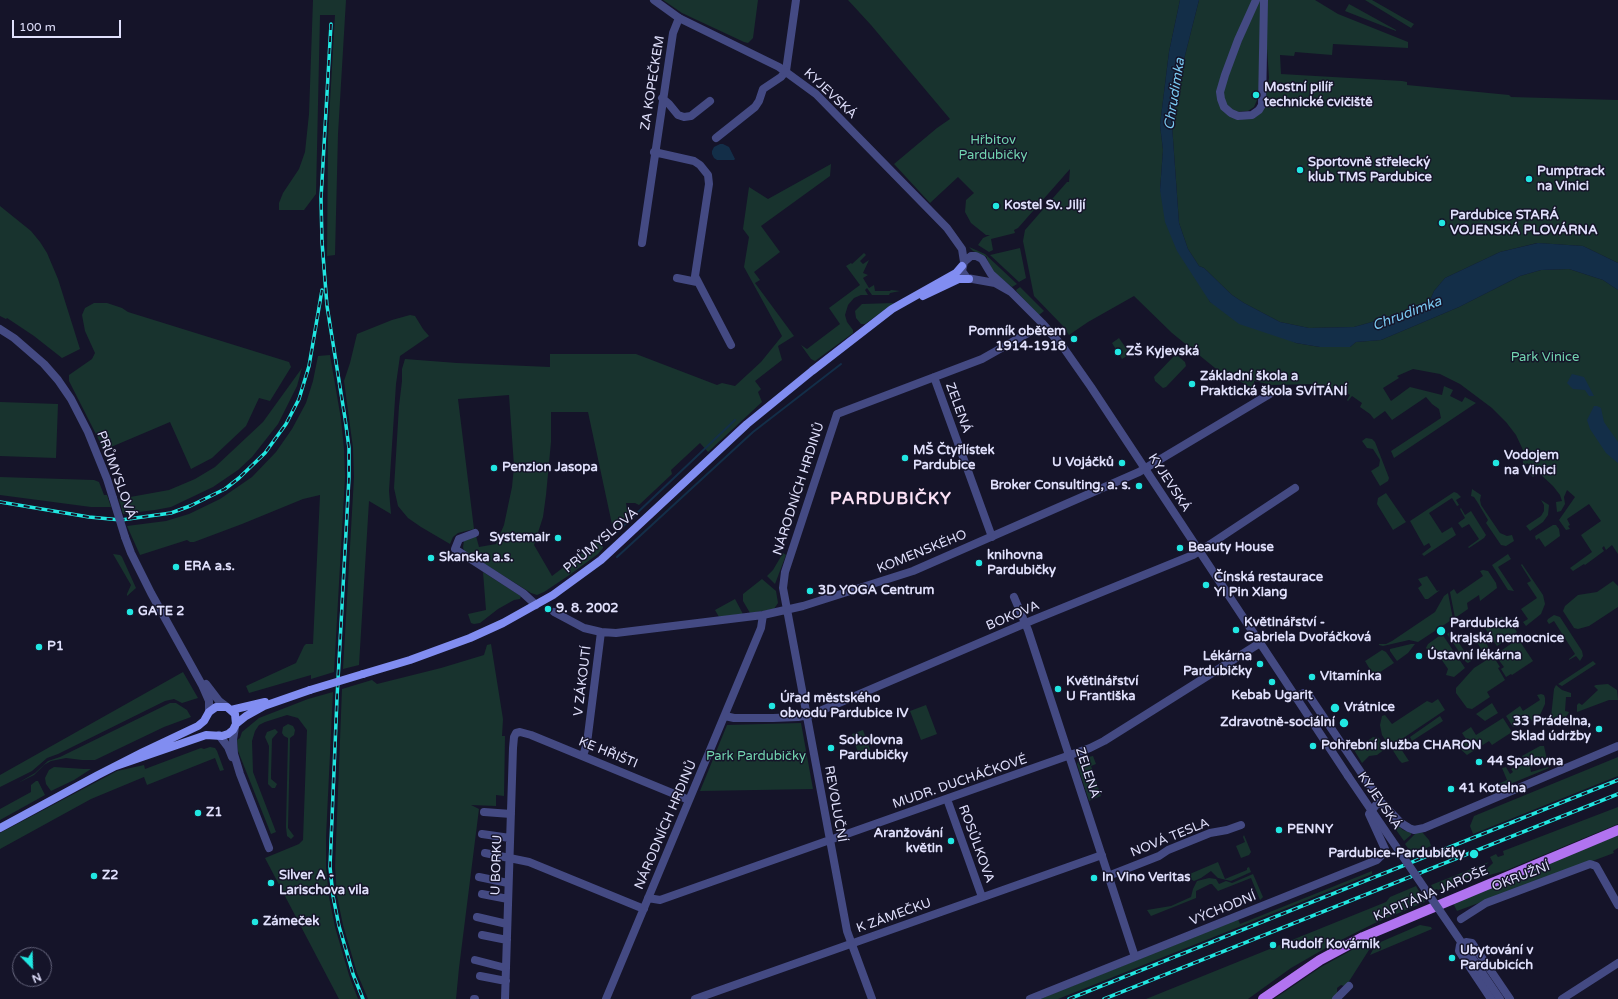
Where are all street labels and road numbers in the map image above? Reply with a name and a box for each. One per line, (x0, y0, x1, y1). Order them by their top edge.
street label: ZA KOPEČKEM (638, 34, 668, 132)
street label: KYJEVSKÁ (800, 66, 860, 122)
street label: ZELENÁ (942, 381, 974, 435)
street label: NÁRODNÍCH HRDINŮ (770, 421, 828, 557)
street label: PRŮMYSLOVÁ (93, 429, 139, 521)
street label: KYJEVSKÁ (1144, 451, 1194, 515)
street label: PRŮMYSLOVÁ (561, 505, 641, 577)
street label: KOMENSKÉHO (875, 527, 969, 577)
street label: BOKOVA (984, 598, 1042, 634)
street label: V ZÁKOUTÍ (571, 645, 595, 717)
street label: KE HŘIŠTI (576, 734, 640, 772)
street label: ZELENÁ (1071, 746, 1103, 800)
street label: MUDR. DUCHÁČKOVÉ (891, 752, 1029, 812)
street label: NÁRODNÍCH HRDINŮ (632, 758, 700, 892)
street label: REVOLUČNÍ (821, 765, 849, 843)
street label: KYJEVSKÁ (1354, 769, 1404, 833)
street label: ROSŮLKOVA (955, 803, 997, 885)
street label: NOVÁ TESLA (1128, 815, 1212, 861)
street label: U BORKU (488, 834, 506, 896)
street label: OKRUŽNÍ (1490, 859, 1552, 895)
street label: KAPITÁNA JAROŠE (1371, 863, 1491, 925)
street label: VÝCHODNÍ (1187, 889, 1259, 929)
street label: K ZÁMEČKU (854, 895, 934, 937)

